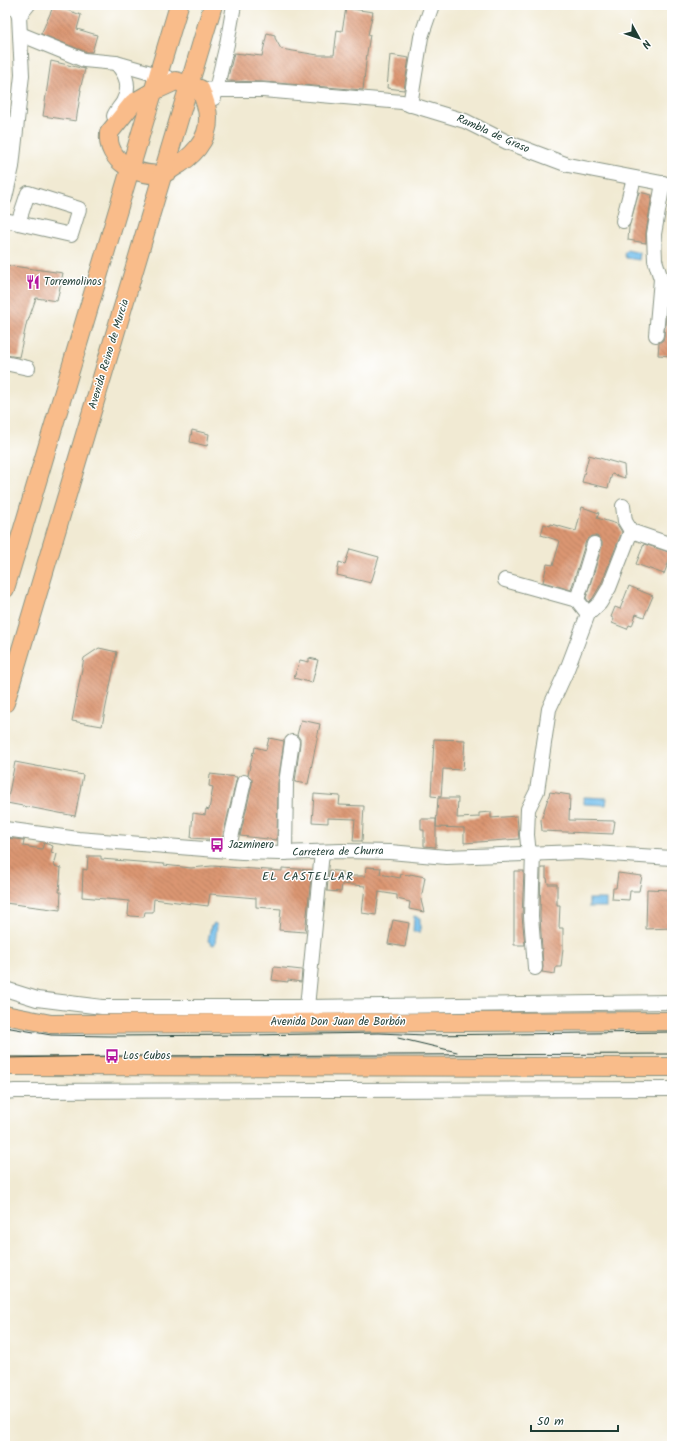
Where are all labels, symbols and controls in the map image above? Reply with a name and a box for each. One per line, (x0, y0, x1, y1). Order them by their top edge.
north arrow (619, 18, 659, 58)
text: N (637, 35, 655, 52)
street label: Rambla de Graso (454, 110, 532, 158)
place label: Torremolinos (44, 273, 102, 291)
restaurant icon: Torremolinos (25, 274, 41, 290)
street label: Avenida Reino de Murcia (84, 297, 134, 411)
place label: Jazminero (228, 836, 274, 854)
bus stop icon: Jazminero (209, 837, 225, 853)
street label: Carretera de Churra (292, 842, 384, 862)
district label: EL CASTELLAR (262, 867, 354, 886)
street label: Avenida Don Juan de Borbón (270, 1013, 406, 1031)
place label: Los Cubos (123, 1047, 171, 1065)
bus stop icon: Los Cubos (104, 1048, 120, 1064)
scale bar (531, 1407, 618, 1433)
text: 50 m (537, 1412, 564, 1431)

